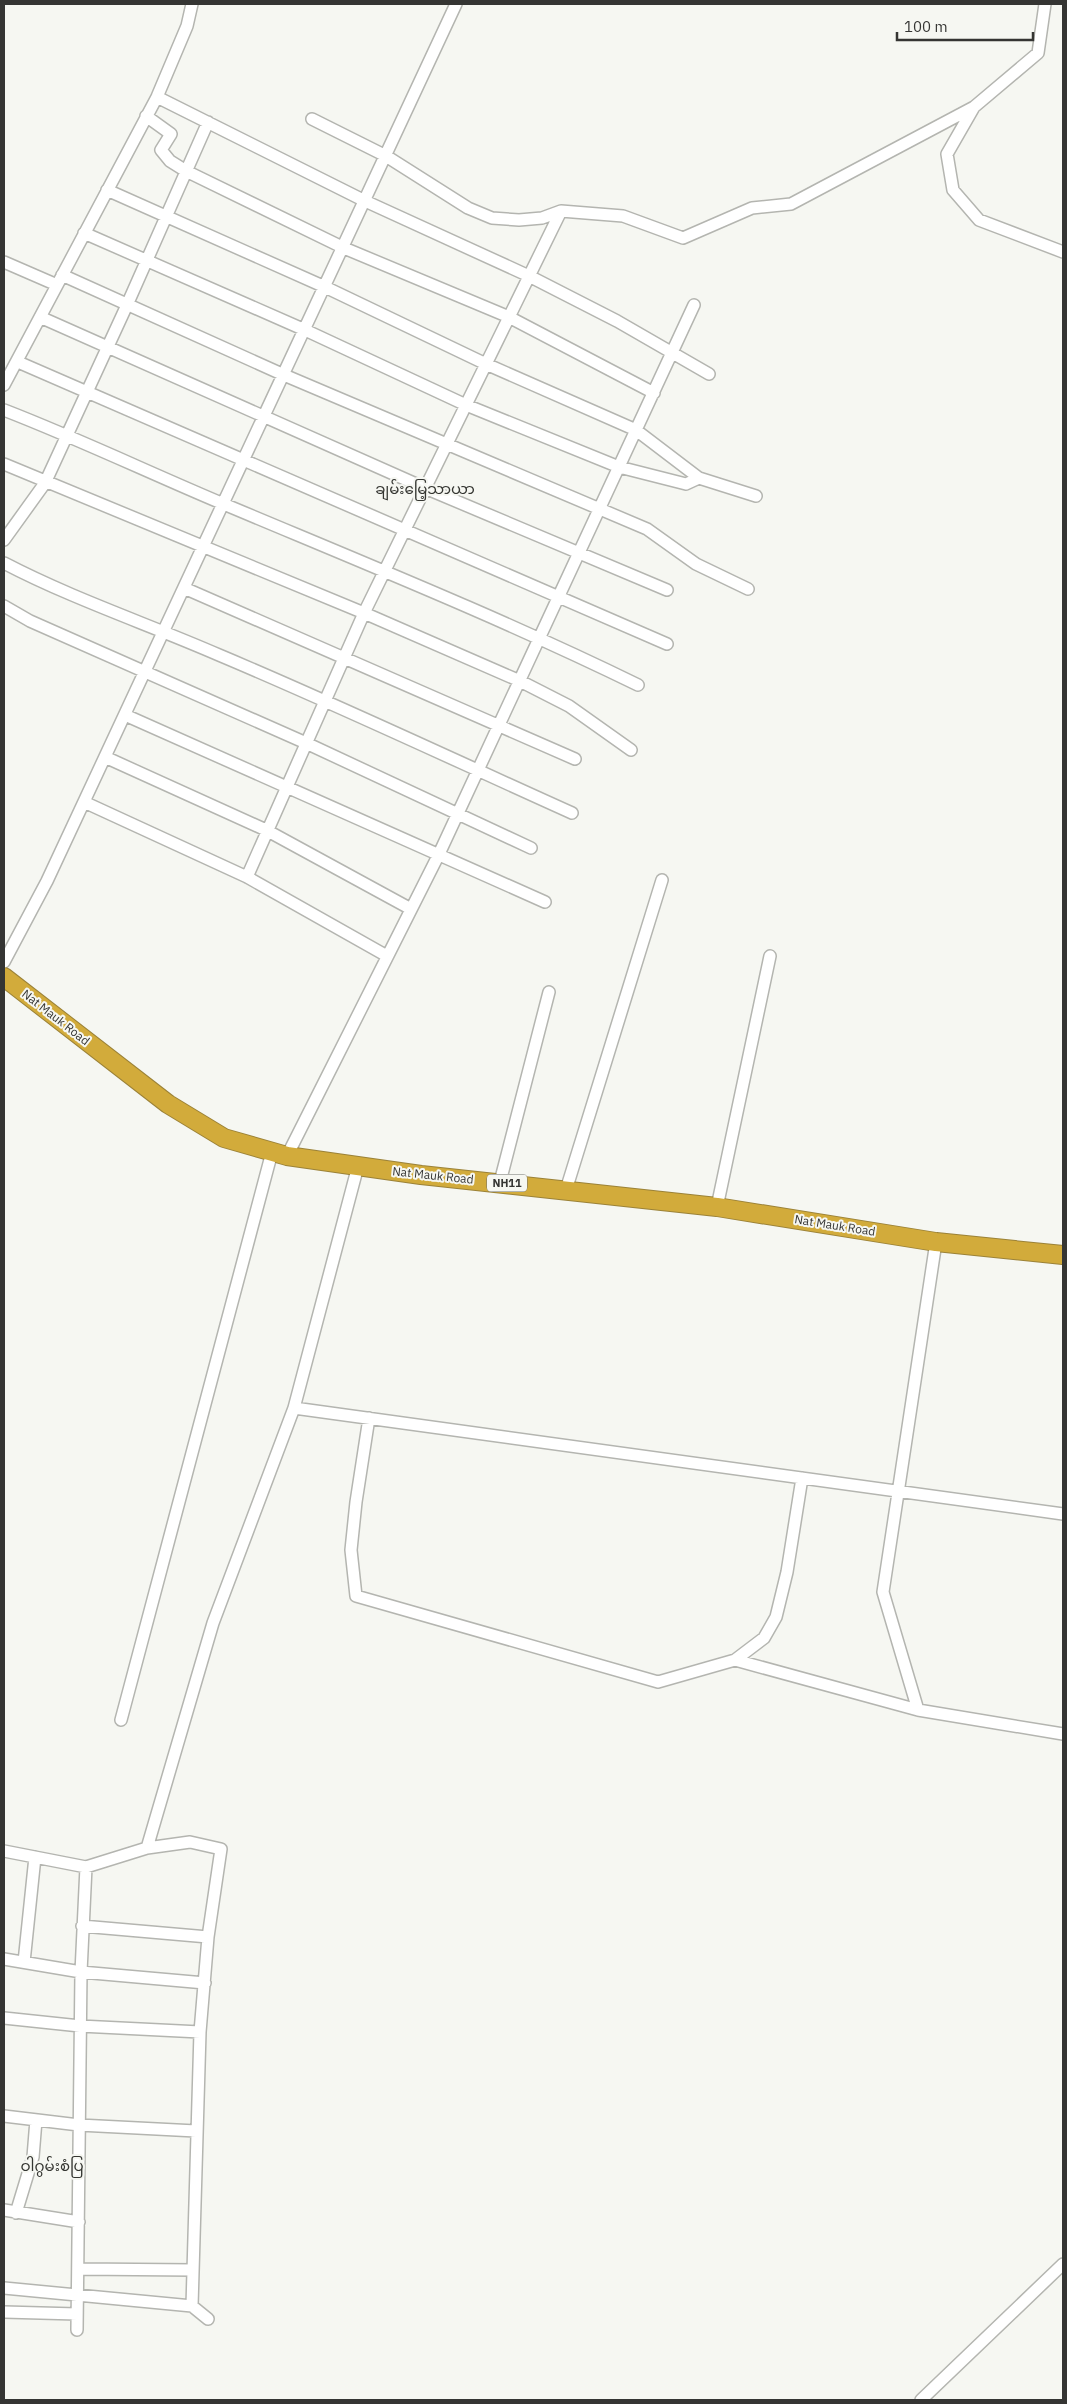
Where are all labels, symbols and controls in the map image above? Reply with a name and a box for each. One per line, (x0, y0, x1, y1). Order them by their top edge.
scale bar (897, 10, 1033, 42)
text: 100 m (904, 17, 948, 36)
district label: ချမ်းမြေ့သာယာ (375, 479, 475, 501)
street label: Nat Mauk Road (19, 986, 93, 1048)
street label: Nat Mauk Road (392, 1163, 474, 1187)
road number: NH11 (487, 1174, 527, 1192)
street label: Nat Mauk Road (794, 1211, 876, 1239)
district label: ဝါဂွမ်းစံပြ (20, 2156, 84, 2178)

